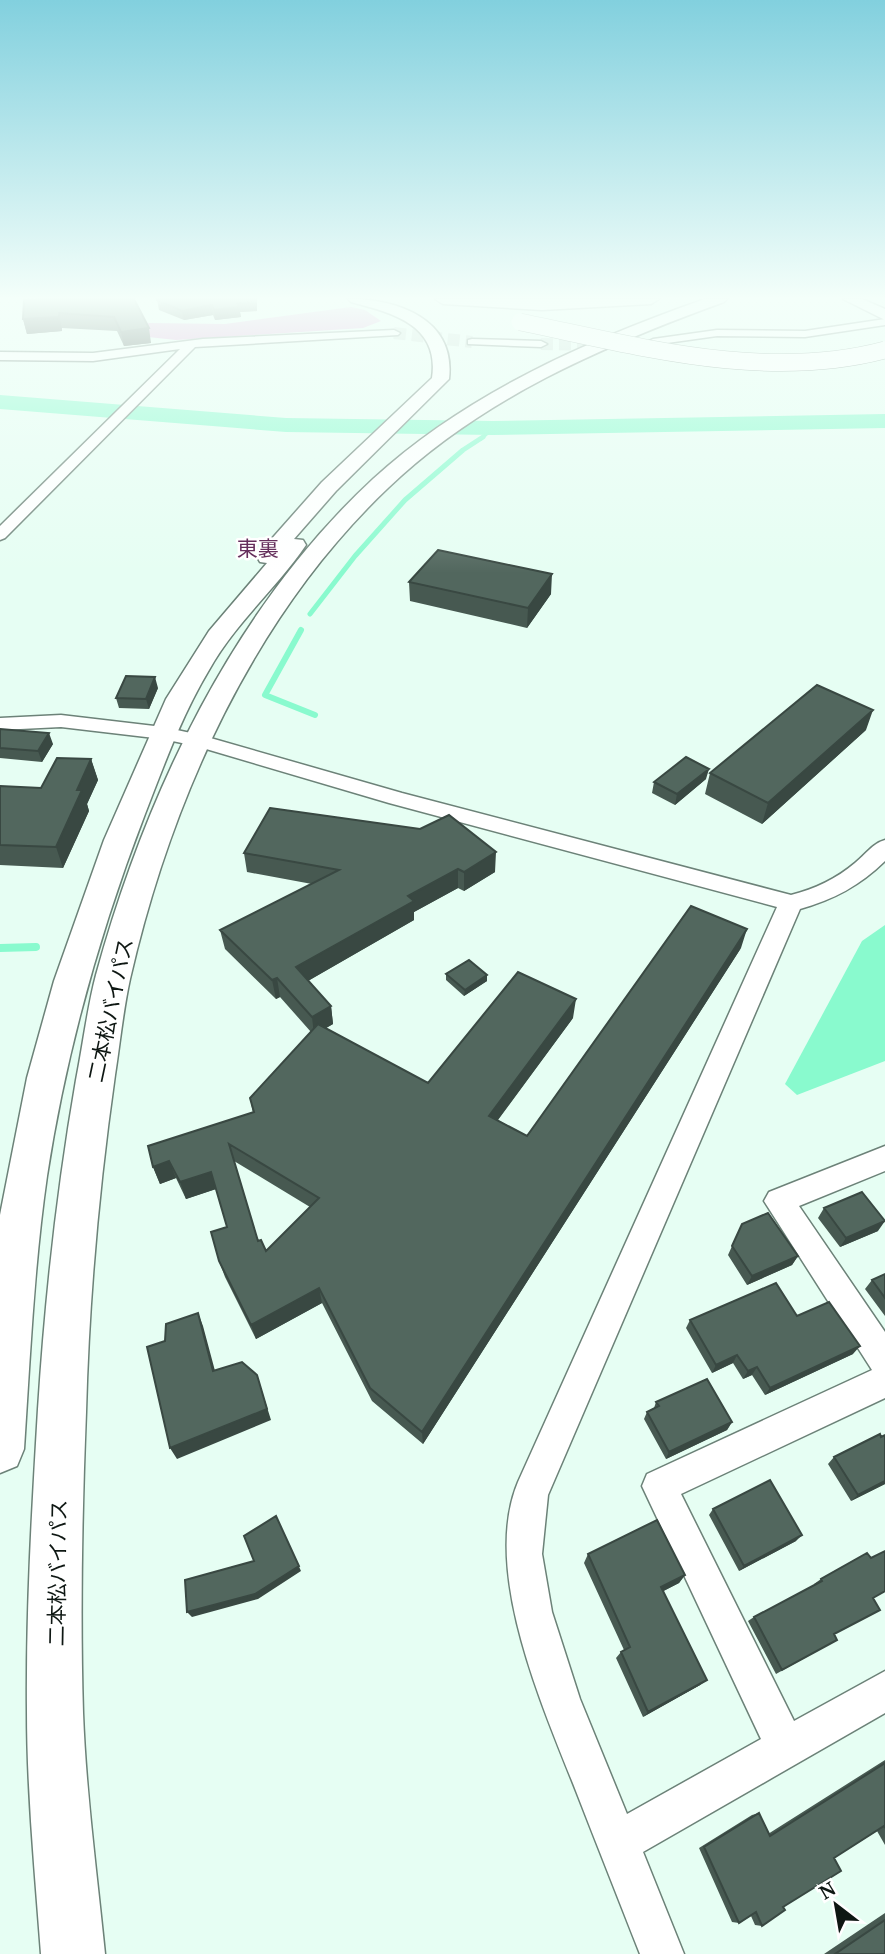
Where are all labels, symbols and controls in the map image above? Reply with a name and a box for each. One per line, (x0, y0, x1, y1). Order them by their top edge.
district label: 東裏 (237, 534, 279, 562)
street label: 二本松バイパス (81, 935, 139, 1085)
street label: 二本松バイパス (42, 1499, 72, 1647)
north arrow (801, 1870, 871, 1940)
text: N (814, 1875, 840, 1905)

